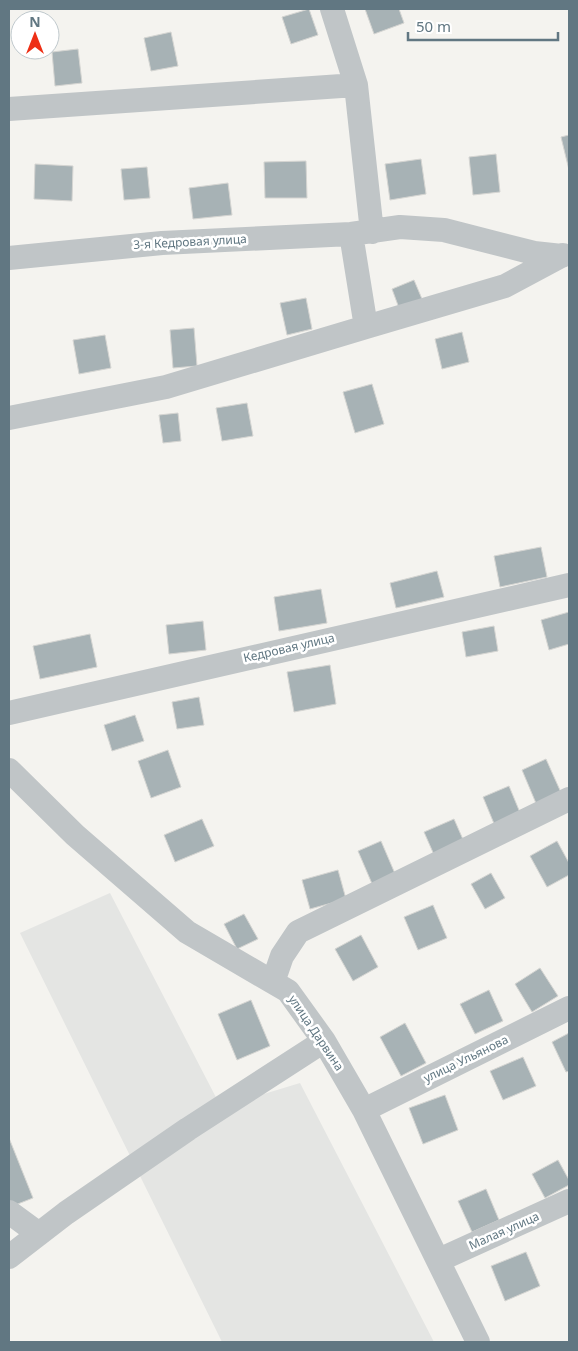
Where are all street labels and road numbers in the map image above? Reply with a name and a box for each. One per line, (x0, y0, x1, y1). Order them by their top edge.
street label: 3-я Кедровая улица (133, 230, 247, 253)
street label: Кедровая улица (242, 629, 336, 666)
street label: улица Дарвина (285, 991, 348, 1074)
street label: улица Ульянова (421, 1031, 511, 1086)
street label: Малая улица (466, 1207, 542, 1254)

